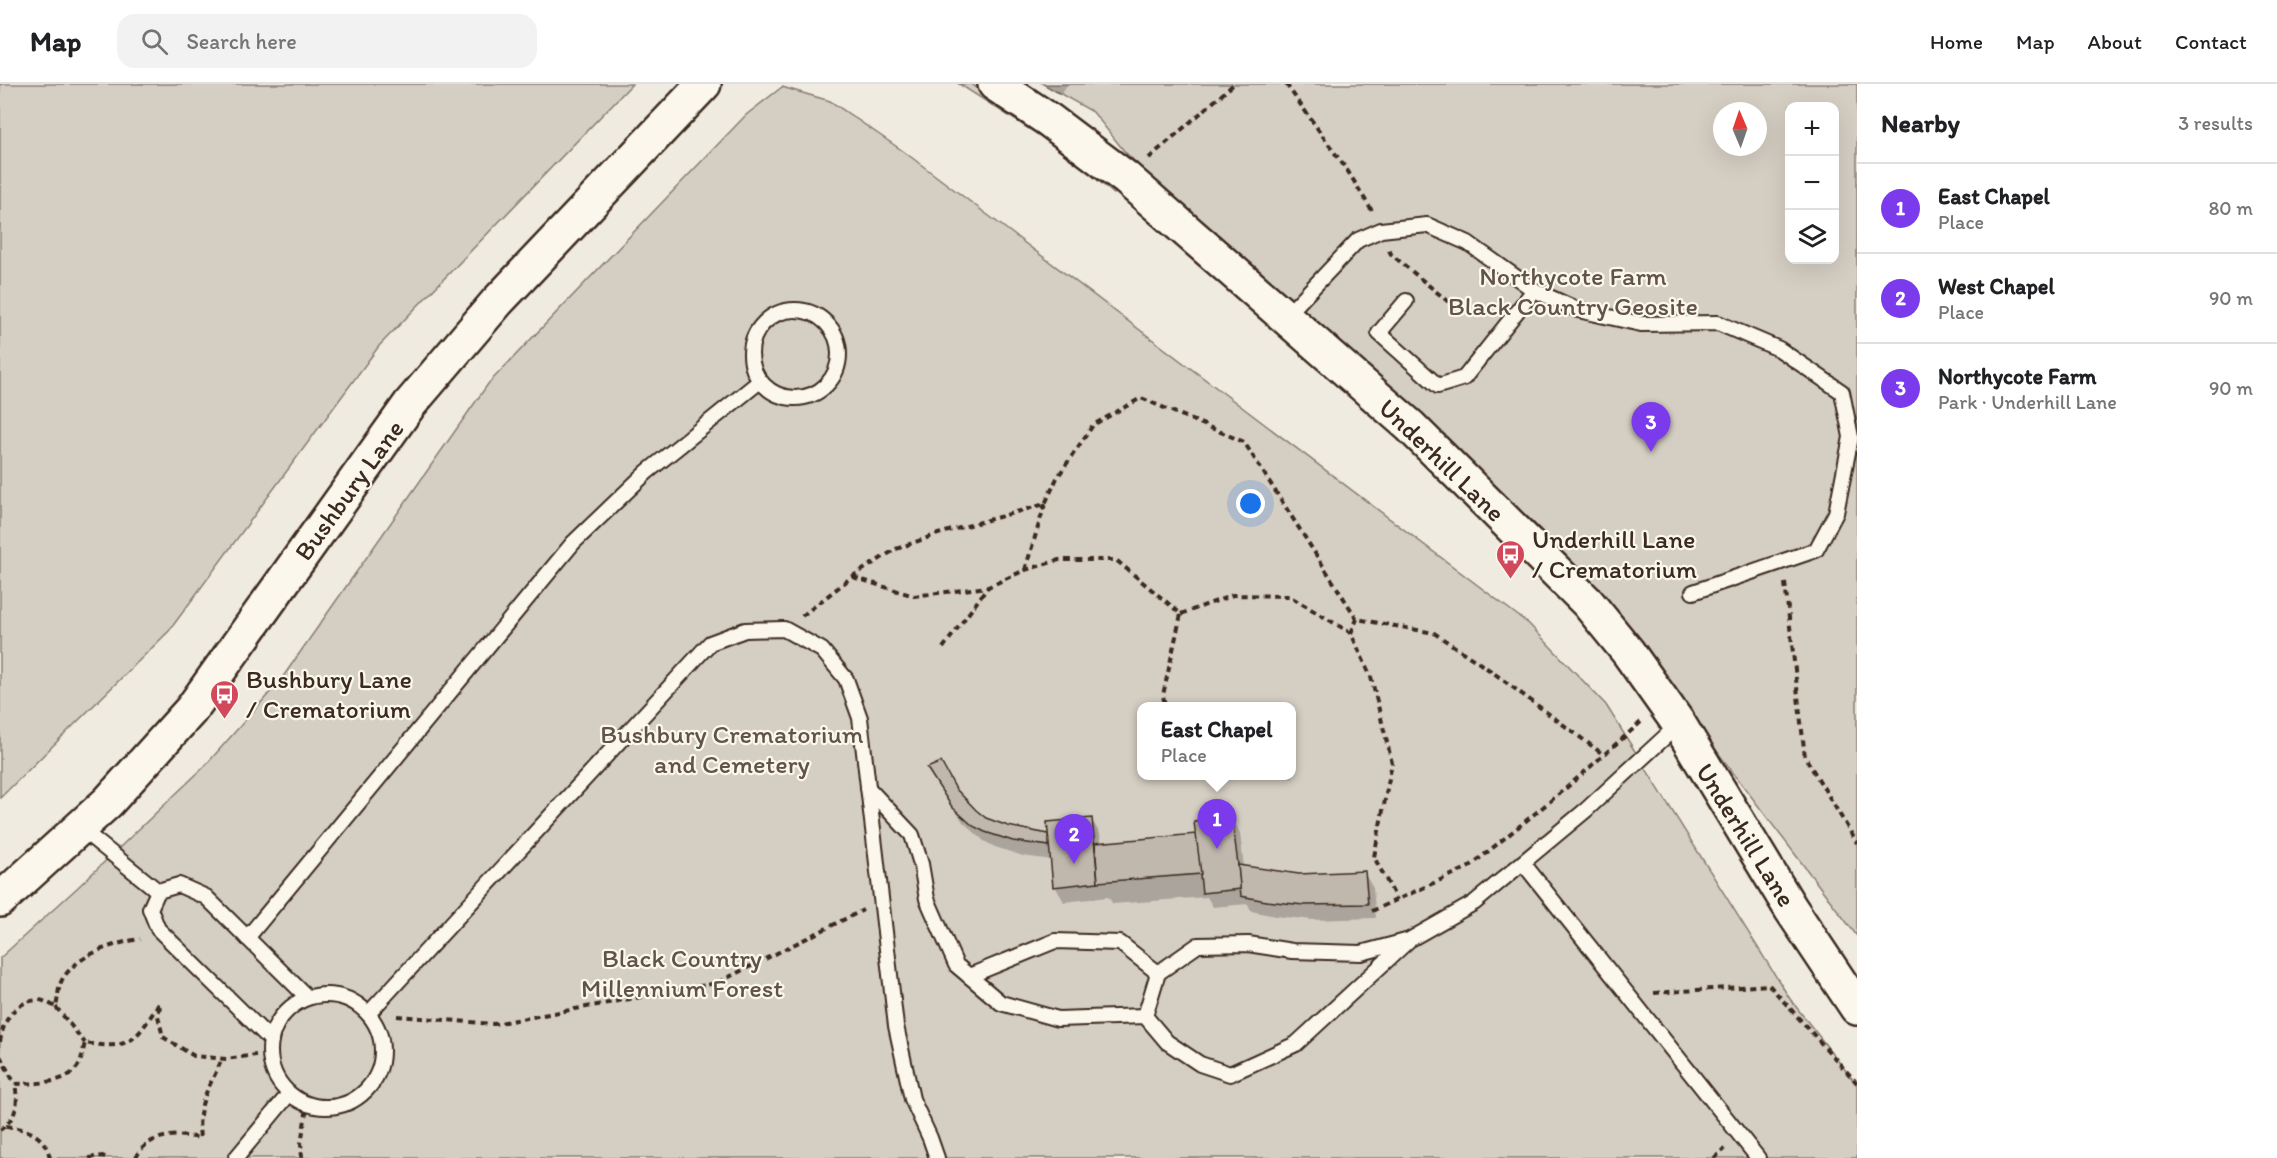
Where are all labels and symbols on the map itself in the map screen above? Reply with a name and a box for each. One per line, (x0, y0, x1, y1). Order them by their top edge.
north arrow (1713, 102, 1767, 156)
park label: Northycote Farm Black Country Geosite (1448, 260, 1698, 322)
street label: Underhill Lane (1372, 392, 1512, 528)
pin: 3 (1632, 402, 1670, 452)
street label: Bushbury Lane (287, 413, 411, 567)
your location (1236, 489, 1265, 518)
place label: Underhill Lane / Crematorium (1532, 523, 1697, 585)
bus stop icon: Underhill Lane / Crematorium (1495, 538, 1527, 580)
place label: Bushbury Lane / Crematorium (246, 663, 412, 725)
bus stop icon: Bushbury Lane / Crematorium (209, 678, 241, 720)
park label: Bushbury Crematorium and Cemetery (600, 718, 864, 780)
street label: Underhill Lane (1689, 757, 1803, 913)
pin: 1 (1198, 800, 1236, 849)
pin: 2 (1054, 814, 1094, 864)
park label: Black Country Millennium Forest (581, 942, 783, 1004)

